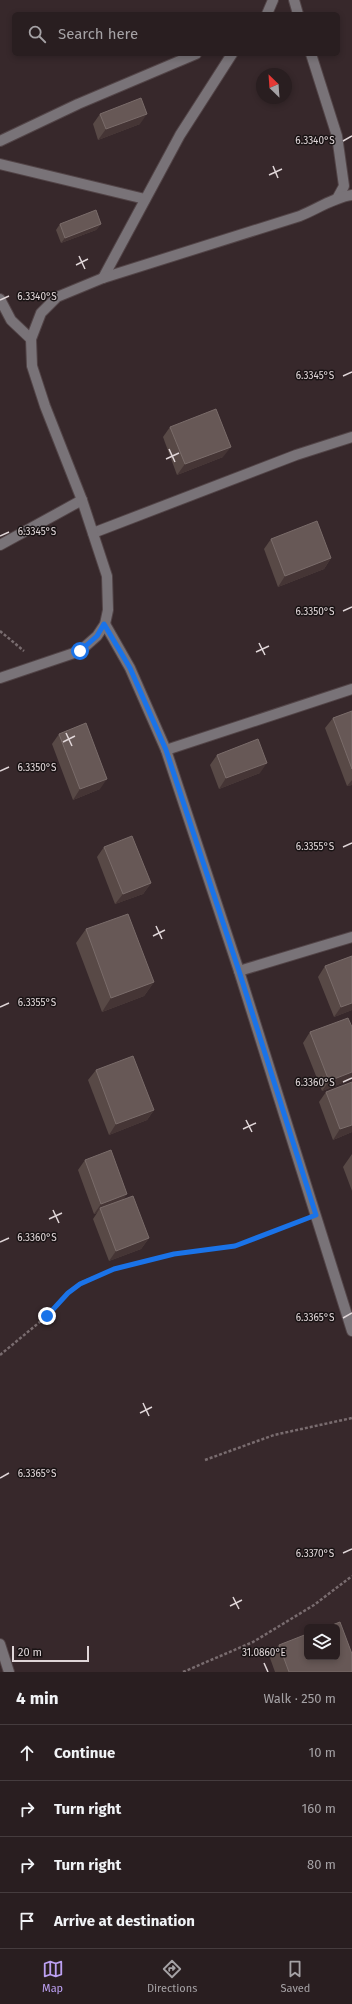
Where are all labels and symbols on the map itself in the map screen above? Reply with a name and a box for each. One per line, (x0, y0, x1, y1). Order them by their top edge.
north arrow (256, 68, 292, 104)
text: 6.3340°S (295, 135, 335, 147)
text: 6.3340°S (17, 291, 57, 303)
text: 6.3345°S (296, 370, 335, 382)
text: 6.3345°S (18, 526, 57, 538)
text: 6.3350°S (295, 606, 335, 618)
route start (71, 642, 89, 660)
text: 6.3350°S (17, 762, 57, 774)
text: 6.3355°S (296, 841, 335, 853)
text: 6.3355°S (18, 997, 57, 1009)
text: 6.3360°S (295, 1077, 335, 1089)
text: 6.3360°S (17, 1232, 57, 1244)
route end (38, 1307, 56, 1325)
text: 6.3365°S (296, 1312, 335, 1324)
text: 6.3365°S (18, 1468, 57, 1480)
text: 6.3370°S (296, 1548, 335, 1560)
scale bar (12, 1644, 89, 1663)
text: 31.0860°E (242, 1647, 286, 1659)

